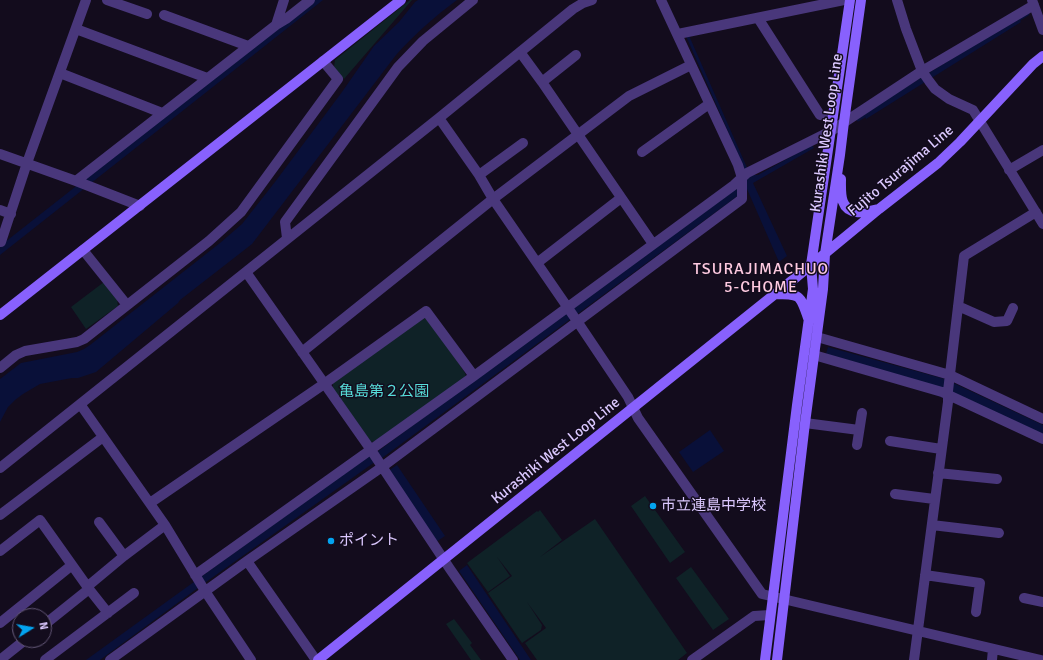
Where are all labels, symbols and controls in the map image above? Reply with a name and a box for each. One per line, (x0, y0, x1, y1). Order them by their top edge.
street label: Kurashiki West Loop Line (807, 53, 847, 213)
street label: Fujito Tsurajima Line (845, 122, 957, 220)
district label: TSURAJIMACHUO 5-CHOME (693, 260, 829, 298)
park label: 亀島第２公園 (339, 383, 429, 401)
street label: Kurashiki West Loop Line (488, 394, 624, 508)
place label: 市立連島中学校 (661, 497, 766, 515)
marker: 市立連島中学校 (648, 501, 658, 511)
place label: ポイント (339, 532, 399, 550)
marker: ポイント (326, 536, 336, 546)
north arrow (12, 608, 52, 648)
text: N (36, 621, 50, 631)

